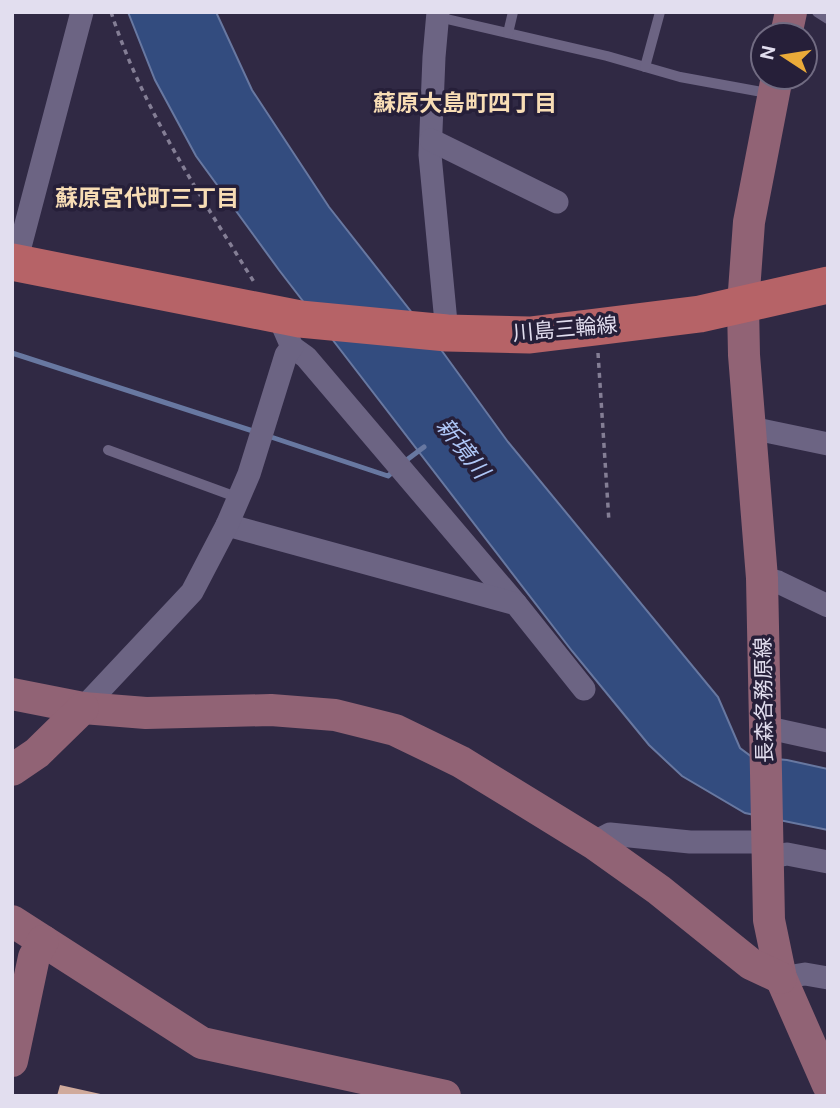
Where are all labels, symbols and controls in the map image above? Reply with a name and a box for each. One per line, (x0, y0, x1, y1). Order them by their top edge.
north arrow (749, 21, 819, 91)
text: N (754, 43, 782, 62)
district label: 蘇原大島町四丁目 (373, 88, 557, 118)
district label: 蘇原宮代町三丁目 (55, 183, 239, 213)
street label: 川島三輪線 (511, 310, 619, 348)
water label: 新境川 (430, 412, 498, 487)
street label: 長森各務原線 (749, 637, 779, 763)

